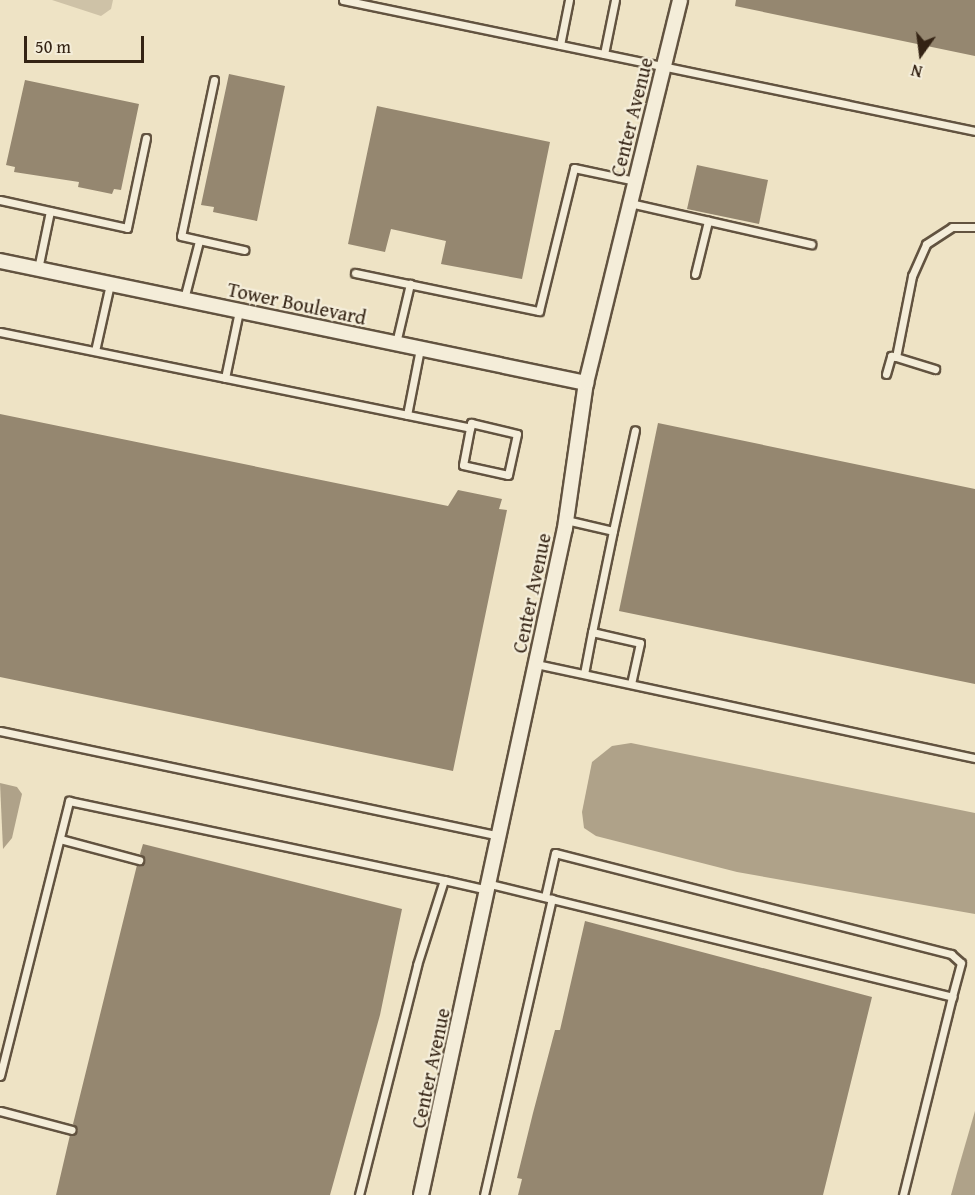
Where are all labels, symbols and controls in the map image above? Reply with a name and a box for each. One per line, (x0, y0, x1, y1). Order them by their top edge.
scale bar (27, 24, 147, 62)
north arrow (891, 24, 951, 84)
text: 50 m (35, 33, 71, 60)
street label: Center Avenue (605, 55, 657, 179)
text: N (909, 59, 925, 84)
street label: Tower Boulevard (225, 277, 369, 329)
street label: Center Avenue (507, 531, 555, 655)
street label: Center Avenue (406, 1006, 454, 1130)

